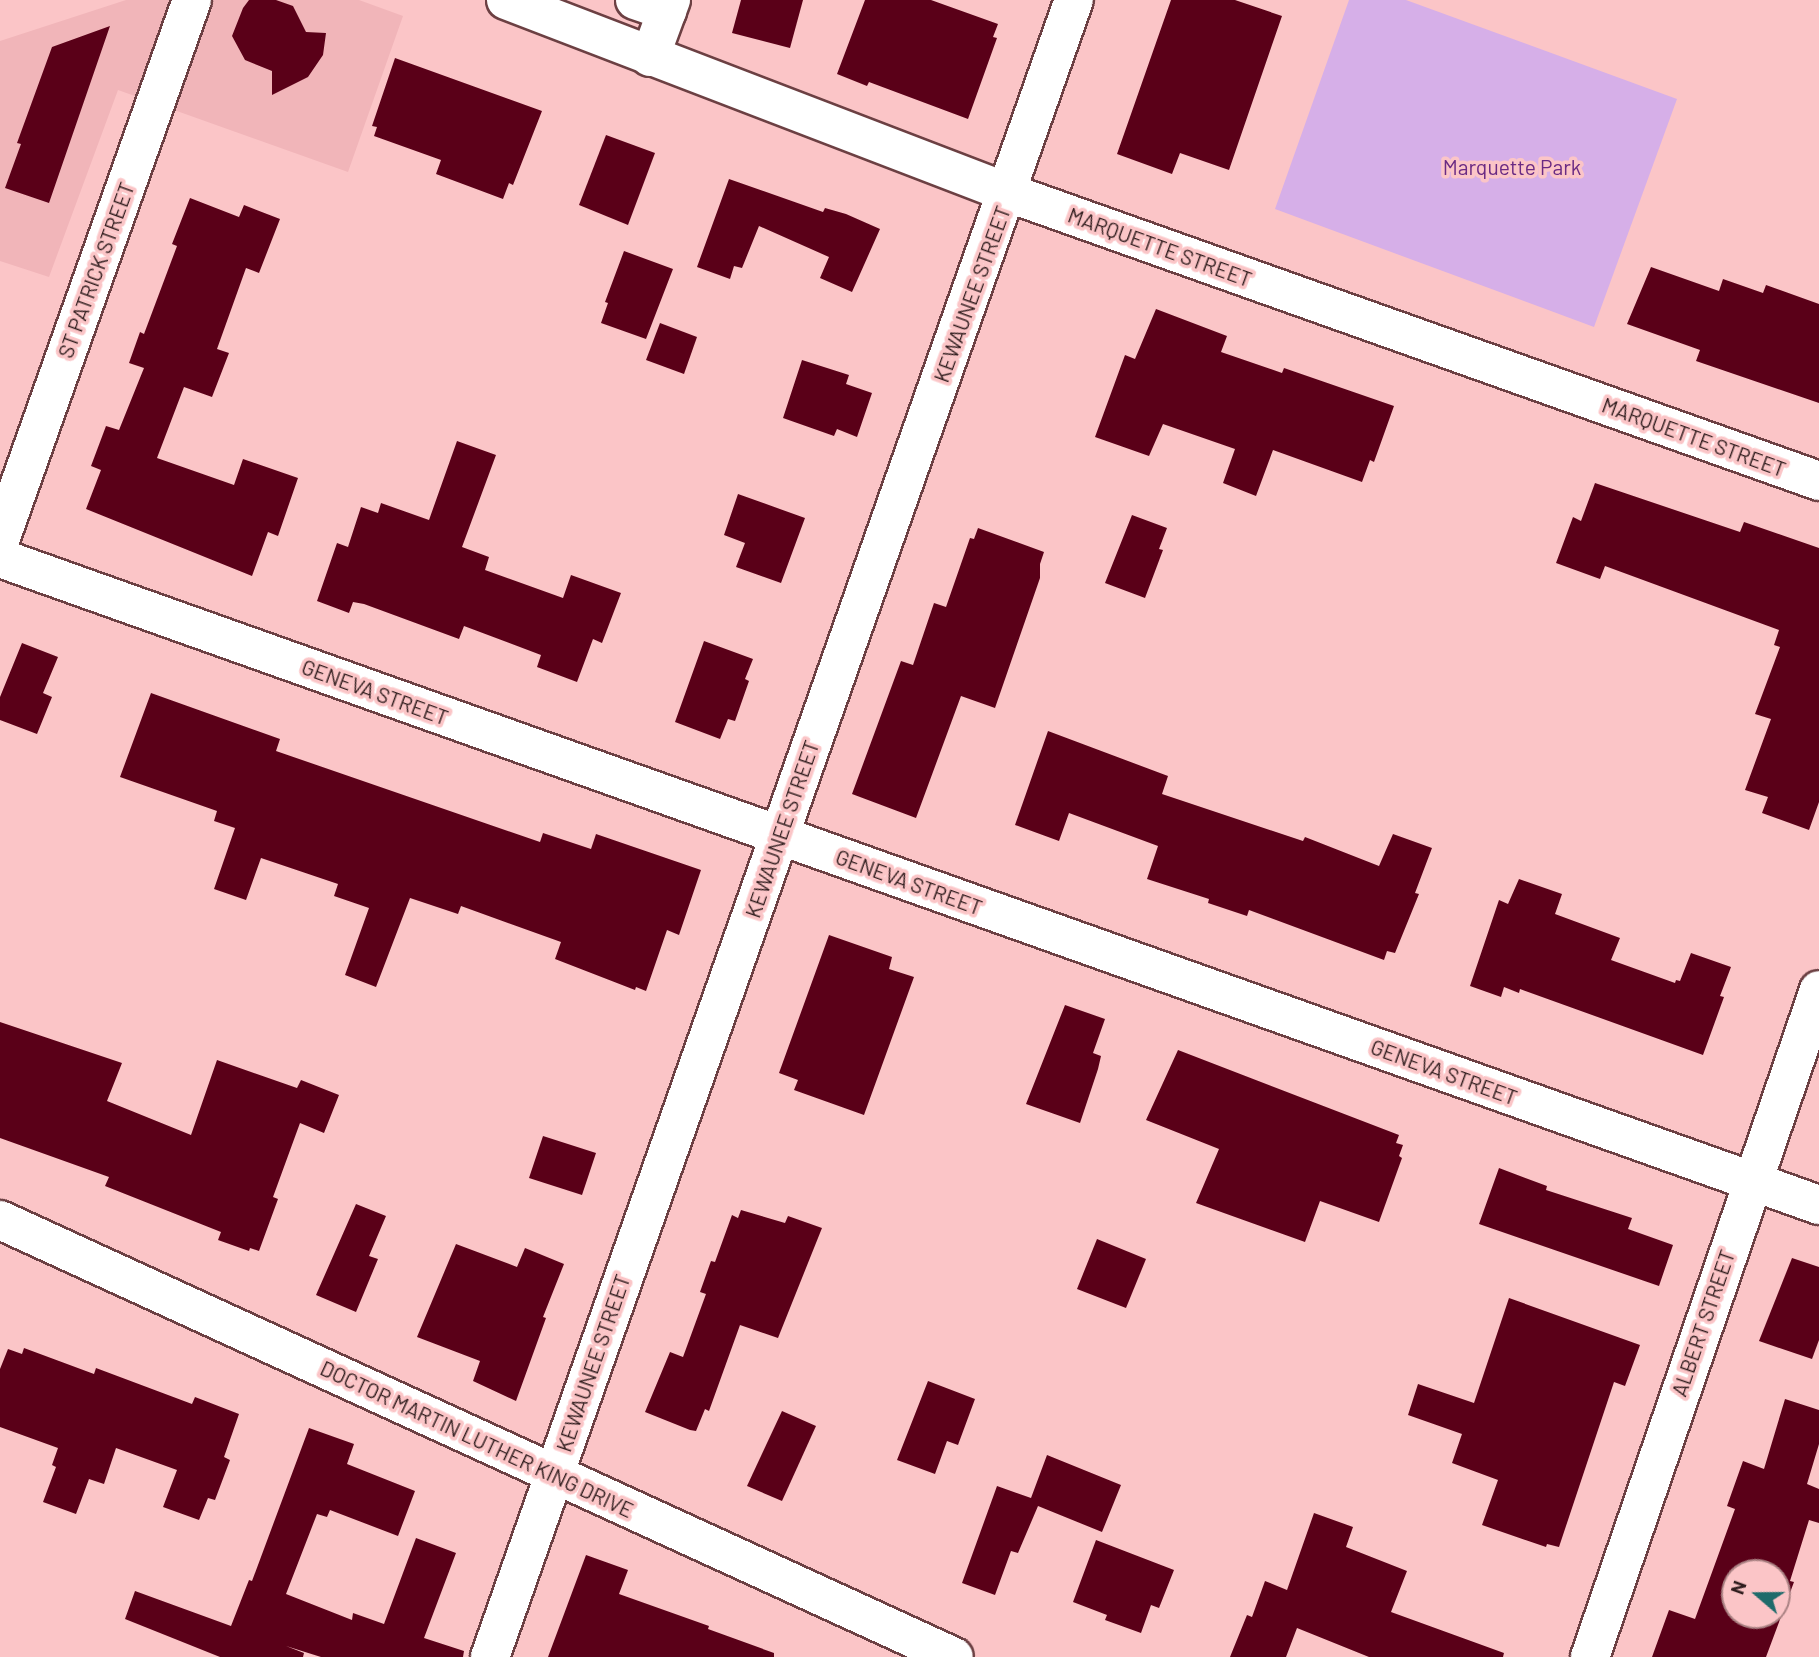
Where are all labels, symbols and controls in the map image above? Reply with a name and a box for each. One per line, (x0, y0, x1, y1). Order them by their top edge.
park label: Marquette Park (1443, 154, 1581, 180)
street label: ST PATRICK STREET (52, 179, 140, 361)
street label: KEWAUNEE STREET (928, 202, 1016, 386)
street label: MARQUETTE STREET (1065, 202, 1255, 292)
street label: MARQUETTE STREET (1599, 392, 1789, 482)
street label: GENEVA STREET (298, 654, 452, 730)
street label: KEWAUNEE STREET (740, 737, 824, 921)
street label: GENEVA STREET (832, 844, 986, 920)
street label: GENEVA STREET (1367, 1034, 1521, 1110)
street label: ALBERT STREET (1666, 1246, 1740, 1400)
street label: KEWAUNEE STREET (551, 1271, 635, 1455)
street label: DOCTOR MARTIN LUTHER KING DRIVE (316, 1355, 638, 1523)
north arrow (1721, 1559, 1791, 1629)
text: N (1725, 1577, 1751, 1597)

